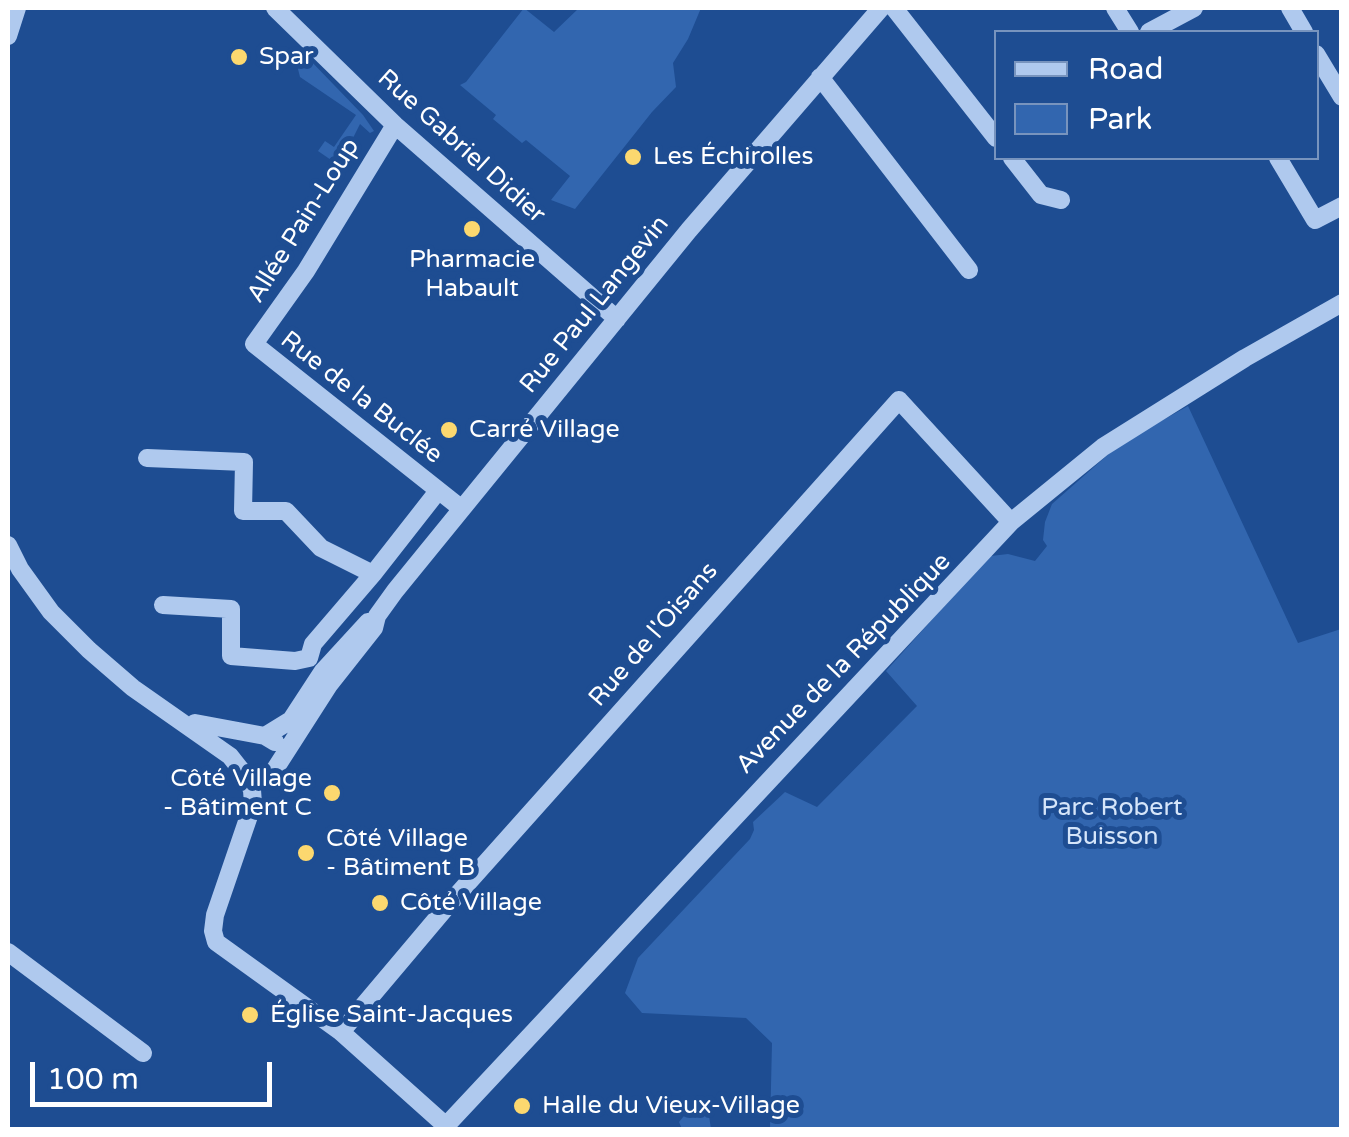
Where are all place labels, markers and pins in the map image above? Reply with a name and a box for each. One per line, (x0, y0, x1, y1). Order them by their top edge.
place label: Spar (259, 42, 314, 72)
marker: Spar (228, 46, 250, 68)
place label: Les Échirolles (653, 142, 813, 172)
marker: Les Échirolles (622, 146, 644, 168)
marker: Pharmacie Habault (461, 218, 483, 240)
place label: Pharmacie Habault (409, 245, 535, 304)
place label: Carré Village (469, 415, 620, 445)
marker: Carré Village (438, 419, 460, 441)
place label: Côté Village - Bâtiment C (163, 764, 312, 823)
marker: Côté Village - Bâtiment C (321, 782, 343, 804)
place label: Côté Village - Bâtiment B (326, 824, 475, 883)
marker: Côté Village - Bâtiment B (295, 842, 317, 864)
place label: Côté Village (400, 888, 542, 918)
marker: Côté Village (369, 892, 391, 914)
place label: Église Saint-Jacques (270, 1000, 513, 1030)
marker: Église Saint-Jacques (239, 1004, 261, 1026)
place label: Halle du Vieux-Village (542, 1091, 800, 1121)
marker: Halle du Vieux-Village (511, 1095, 533, 1117)

